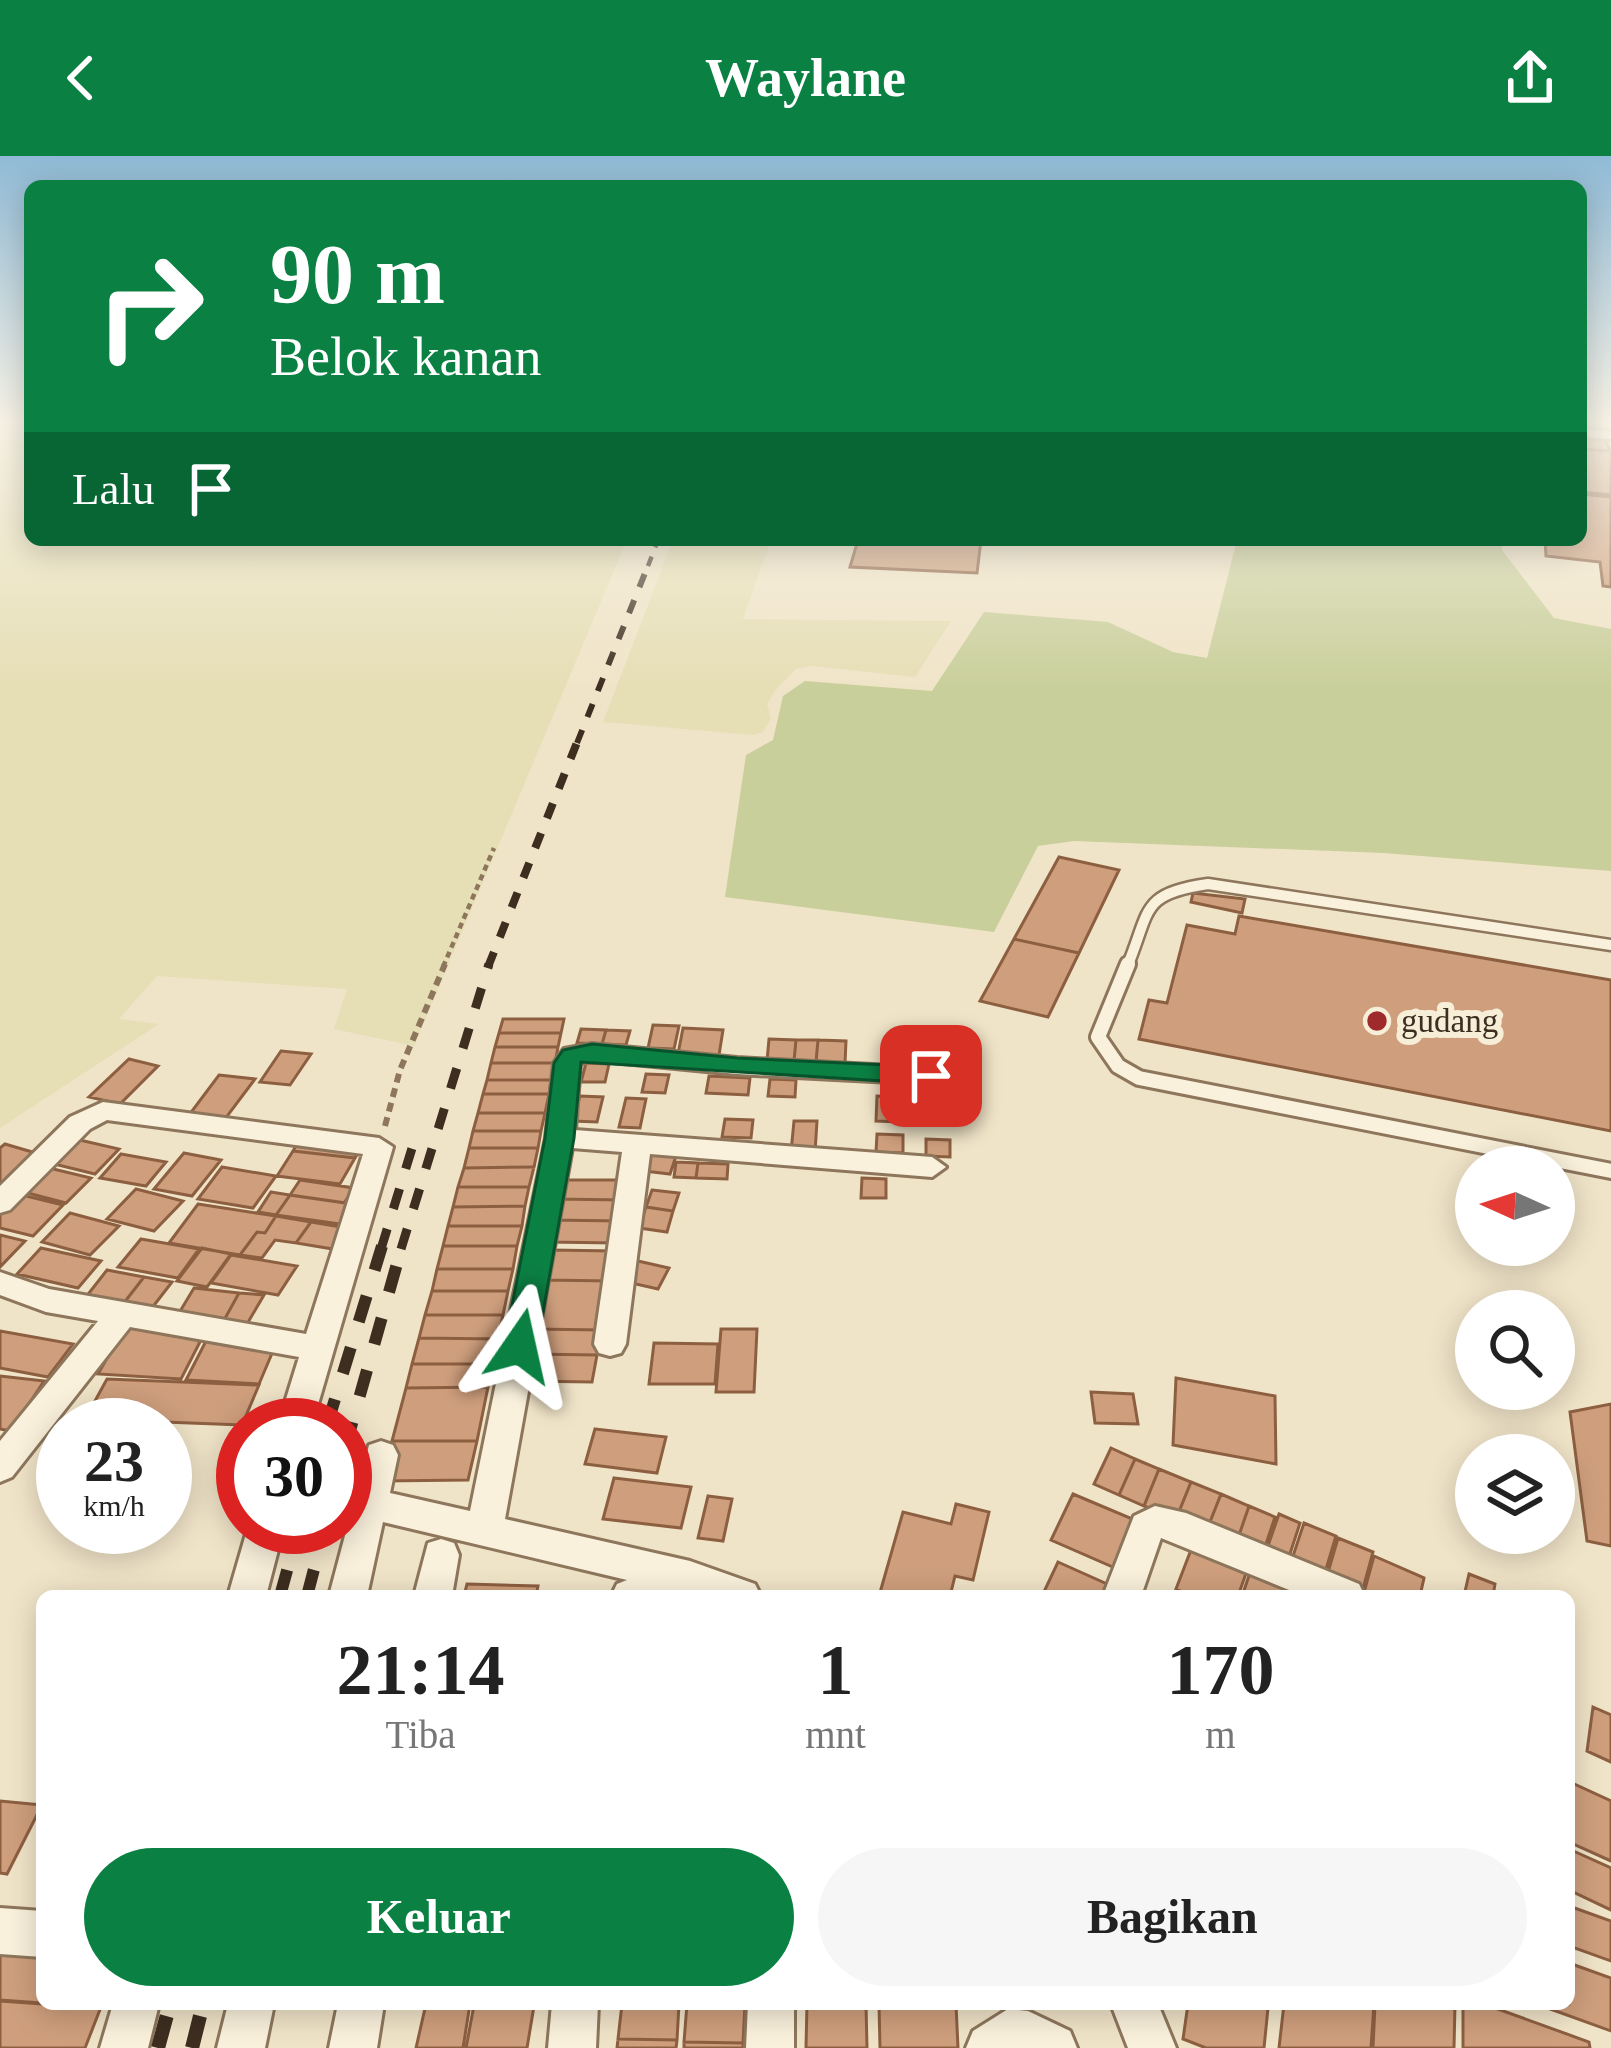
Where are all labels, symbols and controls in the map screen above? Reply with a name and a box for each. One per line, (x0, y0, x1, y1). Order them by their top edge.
icon: back (48, 45, 114, 111)
icon: share (1497, 45, 1563, 111)
text: Waylane (705, 48, 906, 108)
icon: right (72, 228, 228, 384)
text: 90 m (270, 228, 445, 321)
text: Belok kanan (270, 327, 541, 387)
icon: arrive (178, 456, 244, 522)
text: Lalu (72, 464, 154, 514)
place label: gudang (1401, 1003, 1498, 1039)
marker: gudang (1364, 1008, 1390, 1034)
pin (880, 1025, 982, 1127)
icon: arrive (898, 1043, 964, 1109)
north arrow (1455, 1146, 1575, 1266)
map controls (1455, 1146, 1575, 1554)
position arrow (457, 1283, 583, 1409)
button: search (1455, 1290, 1575, 1410)
speed limit sign: 30 (216, 1398, 372, 1554)
text: 23 (84, 1428, 144, 1494)
button: layers (1455, 1434, 1575, 1554)
text: km/h (83, 1489, 145, 1522)
text: 21:14 (337, 1630, 505, 1710)
text: 1 (817, 1630, 853, 1710)
text: 170 (1166, 1630, 1274, 1710)
text: Tiba (386, 1713, 456, 1756)
text: mnt (805, 1713, 866, 1756)
text: m (1205, 1713, 1236, 1756)
button: Keluar (84, 1848, 794, 1986)
button: Bagikan (818, 1848, 1527, 1986)

